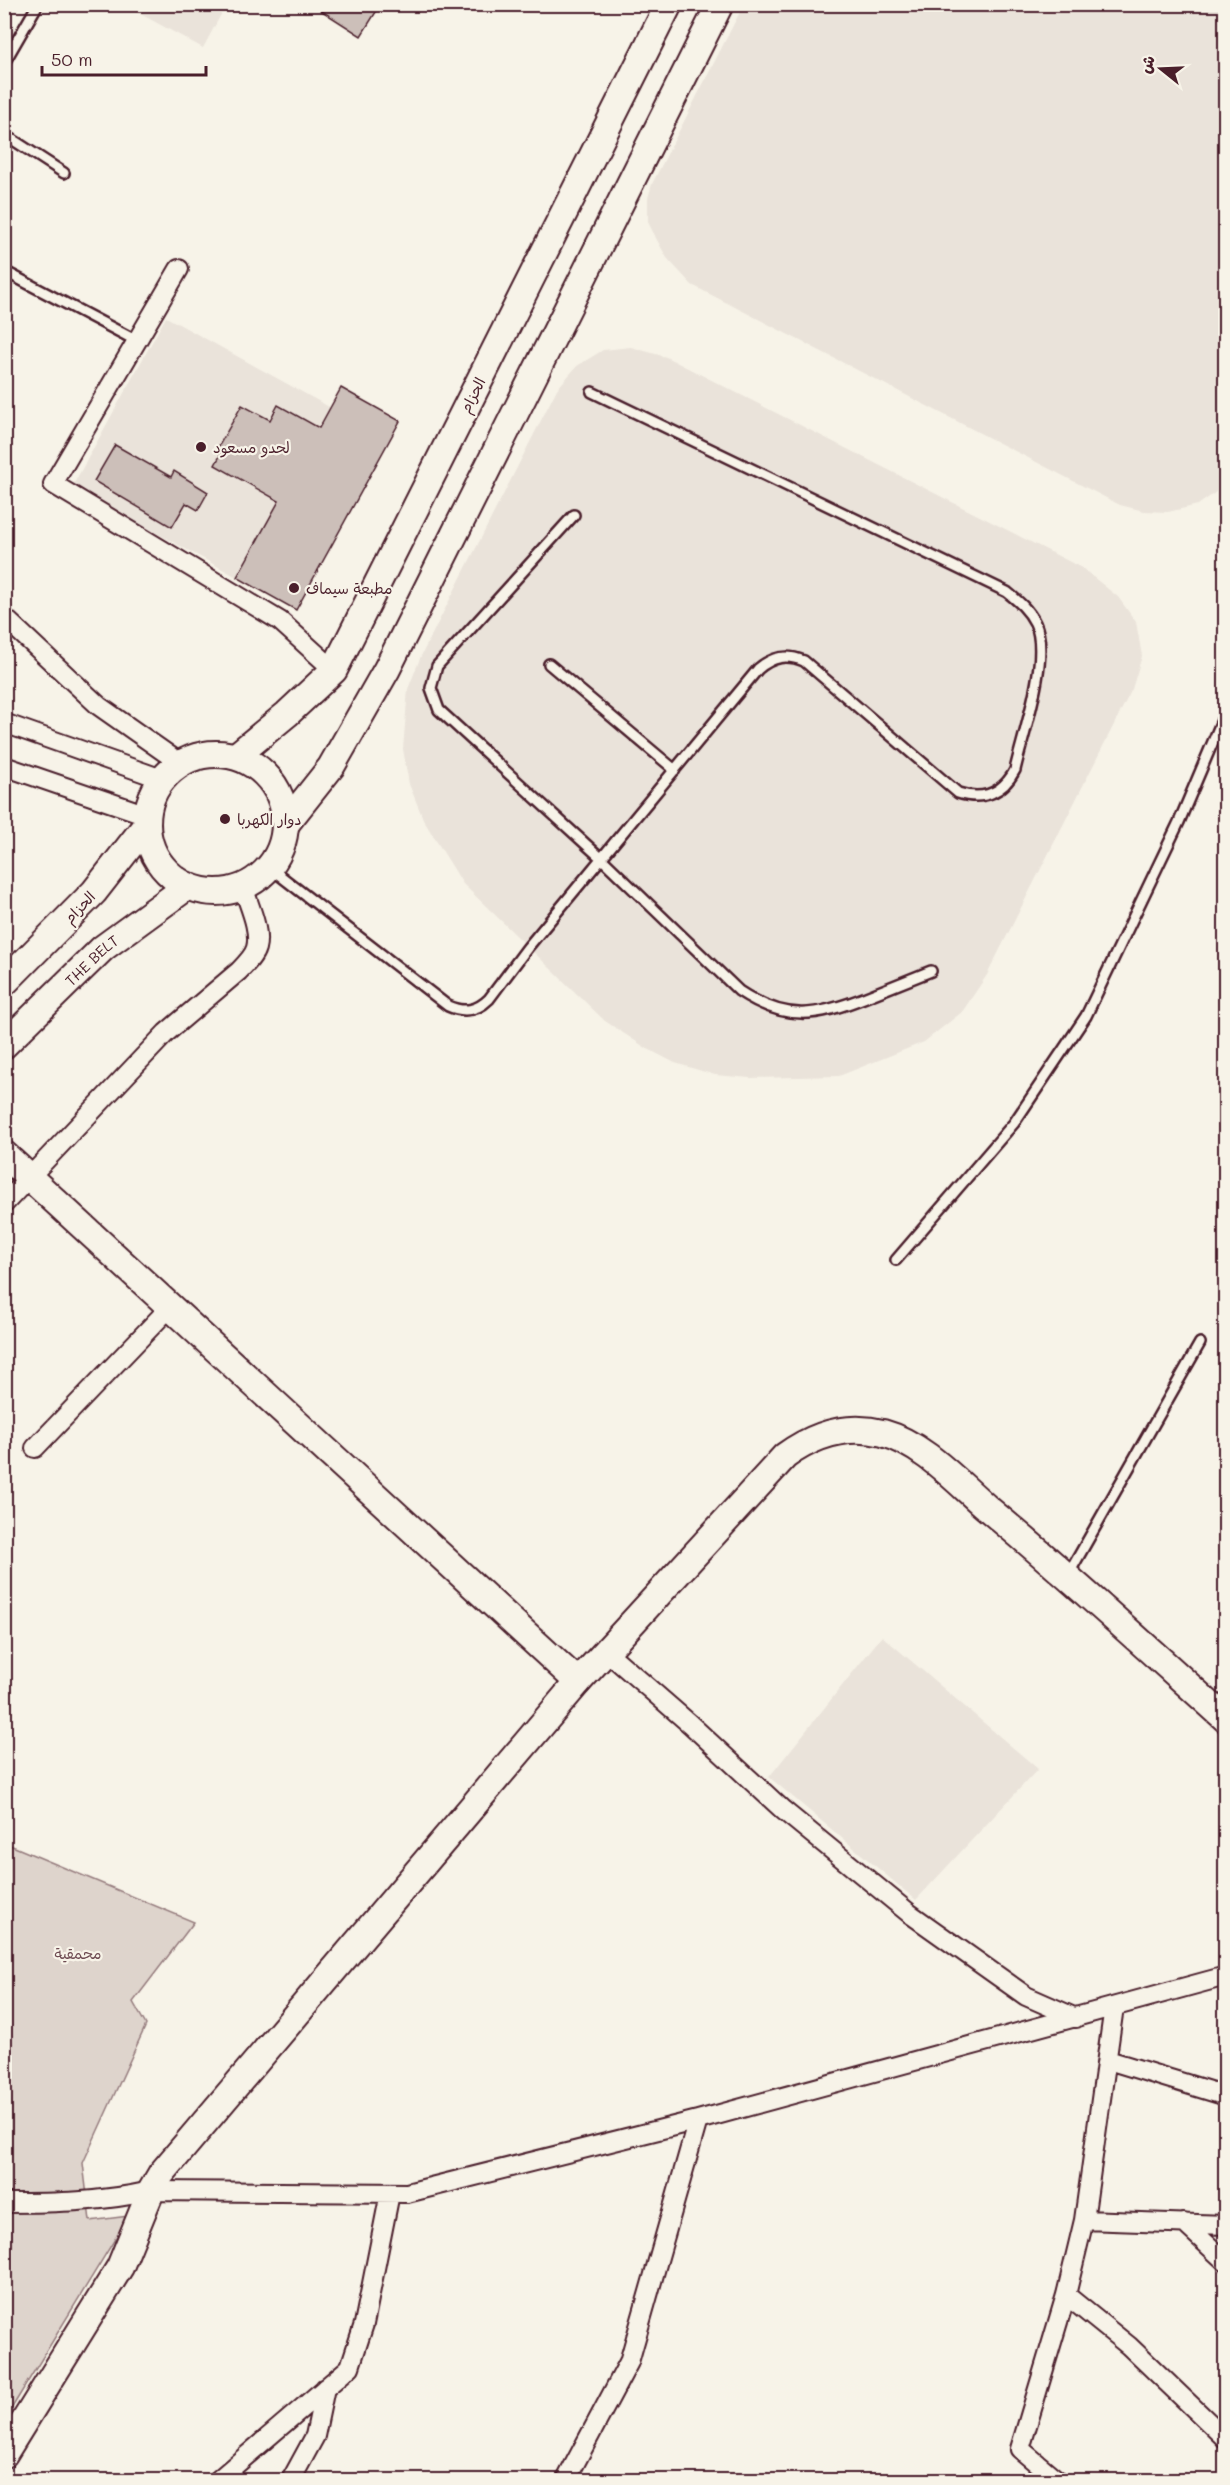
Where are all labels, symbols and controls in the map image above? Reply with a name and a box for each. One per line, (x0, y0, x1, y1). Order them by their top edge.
scale bar (42, 39, 206, 77)
north arrow (1131, 39, 1191, 99)
text: 50 m (51, 47, 93, 71)
text: ش (1134, 53, 1159, 76)
street label: الحزام (455, 374, 492, 418)
place label: لحدو مسعود (213, 437, 290, 458)
marker: لحدو مسعود (194, 440, 208, 454)
place label: مطبعة سيماف (306, 578, 392, 598)
marker: مطبعة سيماف (287, 581, 301, 595)
place label: دوار الكهربا (237, 809, 302, 829)
marker: دوار الكهربا (218, 812, 232, 826)
street label: الحزام (59, 887, 101, 930)
street label: THE BELT (60, 930, 122, 990)
park label: محمقية (55, 1943, 101, 1963)

